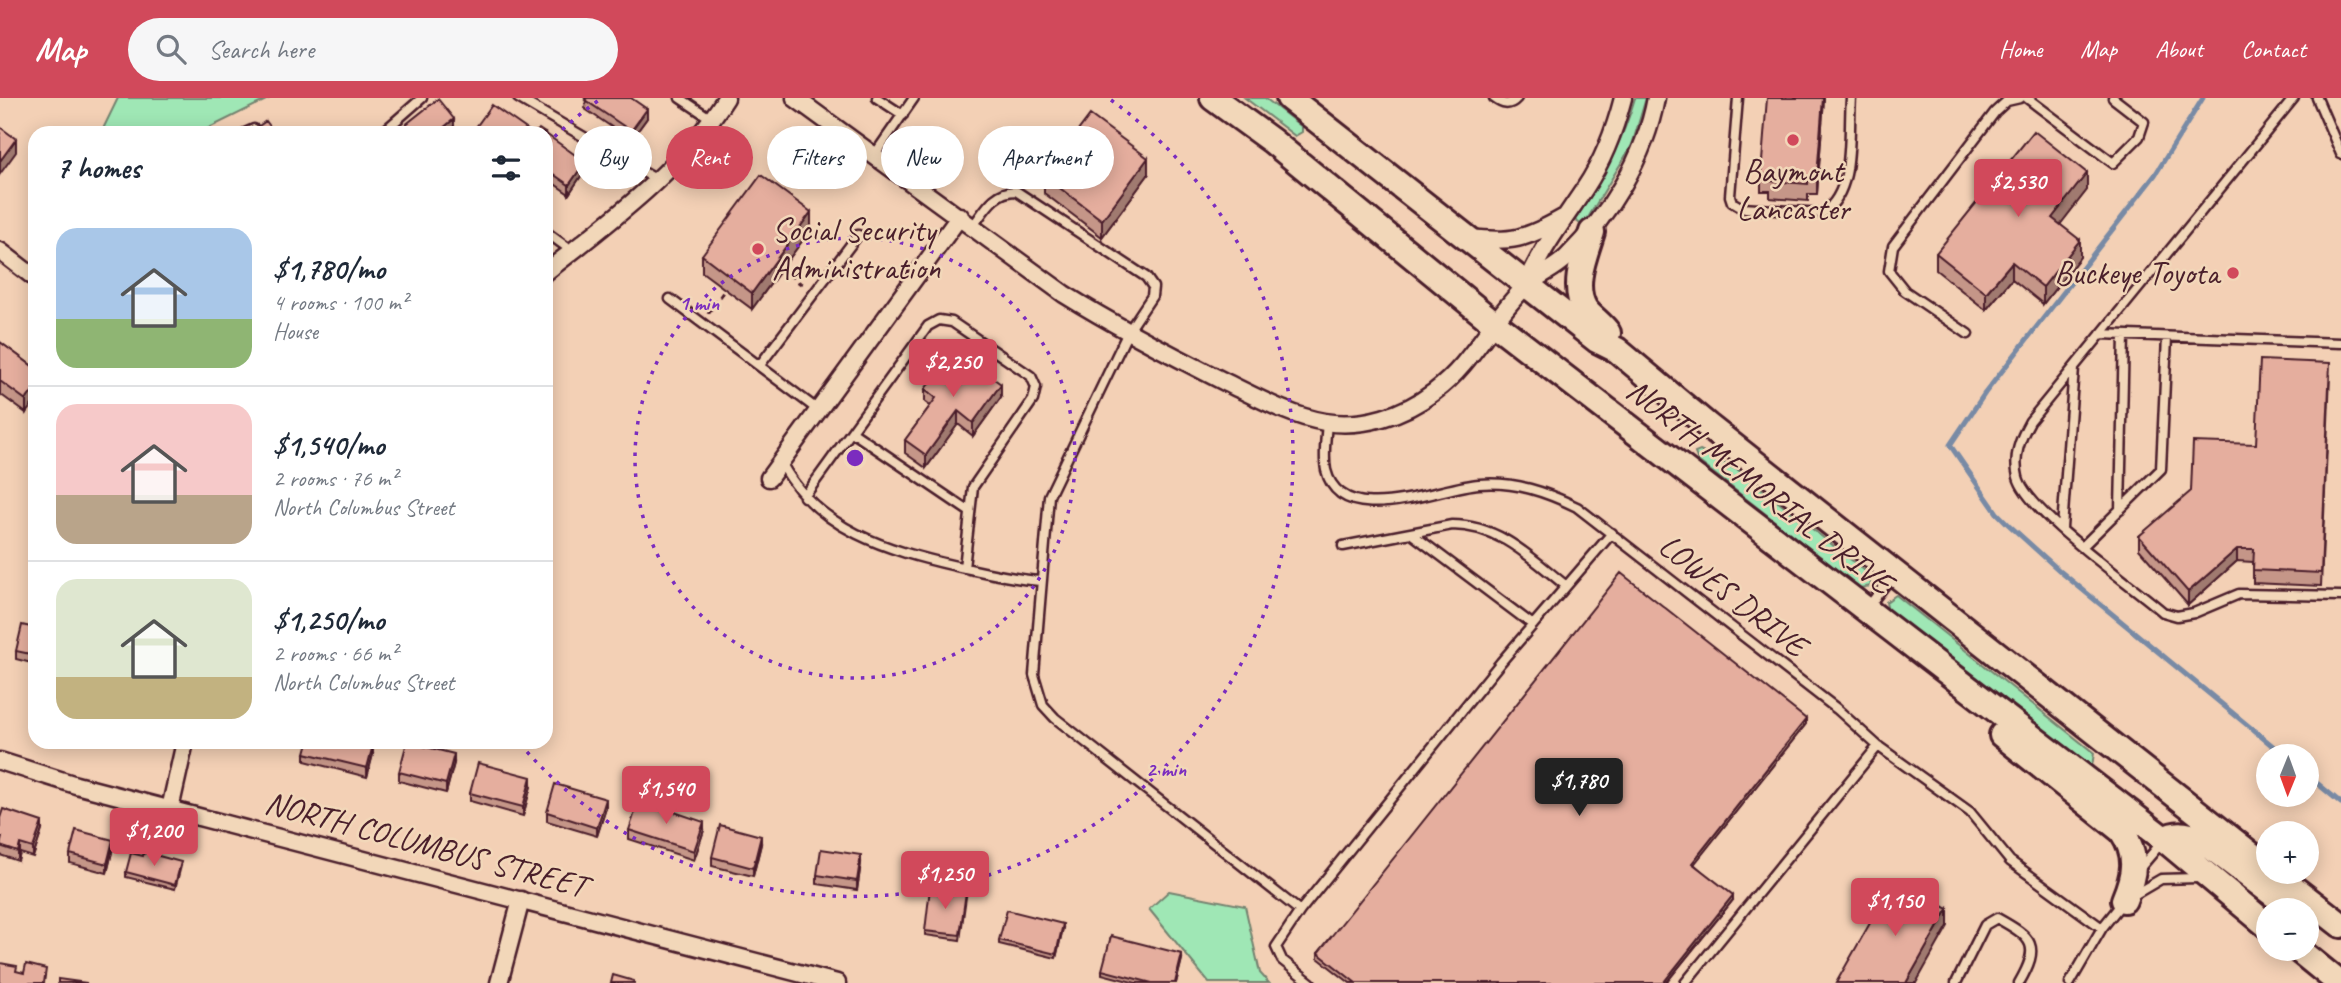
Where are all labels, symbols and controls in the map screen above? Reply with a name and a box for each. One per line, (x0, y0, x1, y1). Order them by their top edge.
search box (128, 18, 618, 81)
text: Map (35, 28, 86, 70)
icon: search (152, 30, 190, 68)
text: Search here (208, 33, 314, 66)
text: Home (1999, 34, 2042, 64)
text: Map (2080, 34, 2117, 64)
text: About (2155, 34, 2203, 64)
text: Contact (2241, 34, 2306, 64)
chip: Buy (574, 126, 652, 189)
chip: Rent (666, 126, 753, 189)
chip: Filters (767, 126, 867, 189)
chip: New (881, 126, 964, 189)
chip: Apartment (978, 126, 1114, 189)
marker: Baymont Lancaster (1785, 132, 1801, 148)
text: 7 homes (56, 149, 141, 187)
icon: filters (487, 149, 525, 187)
place label: Baymont Lancaster (1737, 150, 1852, 230)
pin: $2,530 (1961, 159, 2075, 219)
text: $2,530 (1990, 167, 2046, 196)
place label: Social Security Administration (772, 209, 940, 289)
marker: Social Security Administration (750, 241, 766, 257)
text: $1,780/mo (273, 250, 385, 288)
place label: Buckeye Toyota (2054, 252, 2221, 294)
icon: home (112, 256, 196, 340)
marker: Buckeye Toyota (2225, 265, 2241, 281)
text: 4 rooms · 100 m² (273, 288, 408, 317)
text: 1 min (679, 290, 719, 316)
text: House (273, 317, 318, 346)
pin: $2,250 (896, 340, 1010, 399)
text: $2,250 (925, 347, 981, 376)
street label: NORTH MEMORIAL DRIVE (1618, 369, 1905, 606)
text: $1,540/mo (273, 426, 384, 464)
icon: home (112, 432, 196, 516)
centre of rings (843, 446, 867, 470)
text: 2 rooms · 76 m² (273, 464, 397, 493)
text: North Columbus Street (273, 493, 454, 522)
street label: LOWES DRIVE (1651, 524, 1819, 669)
text: $1,250/mo (273, 601, 384, 639)
icon: home (112, 607, 196, 691)
text: 2 rooms · 66 m² (273, 639, 397, 668)
text: North Columbus Street (273, 668, 454, 697)
north arrow (2256, 744, 2319, 807)
map controls (2256, 744, 2319, 961)
text: 2 min (1146, 756, 1186, 782)
pin: $1,780 (1522, 758, 1636, 818)
pin: $1,540 (609, 766, 723, 826)
text: $1,780 (1551, 766, 1607, 795)
text: $1,540 (638, 774, 694, 803)
street label: NORTH COLUMBUS STREET (261, 781, 598, 909)
pin: $1,200 (97, 808, 211, 868)
text: $1,200 (126, 816, 182, 845)
button: + (2256, 821, 2319, 884)
pin: $1,250 (888, 852, 1002, 911)
text: $1,250 (917, 859, 973, 888)
pin: $1,150 (1838, 878, 1952, 938)
text: $1,150 (1867, 886, 1923, 915)
button: − (2256, 898, 2319, 961)

